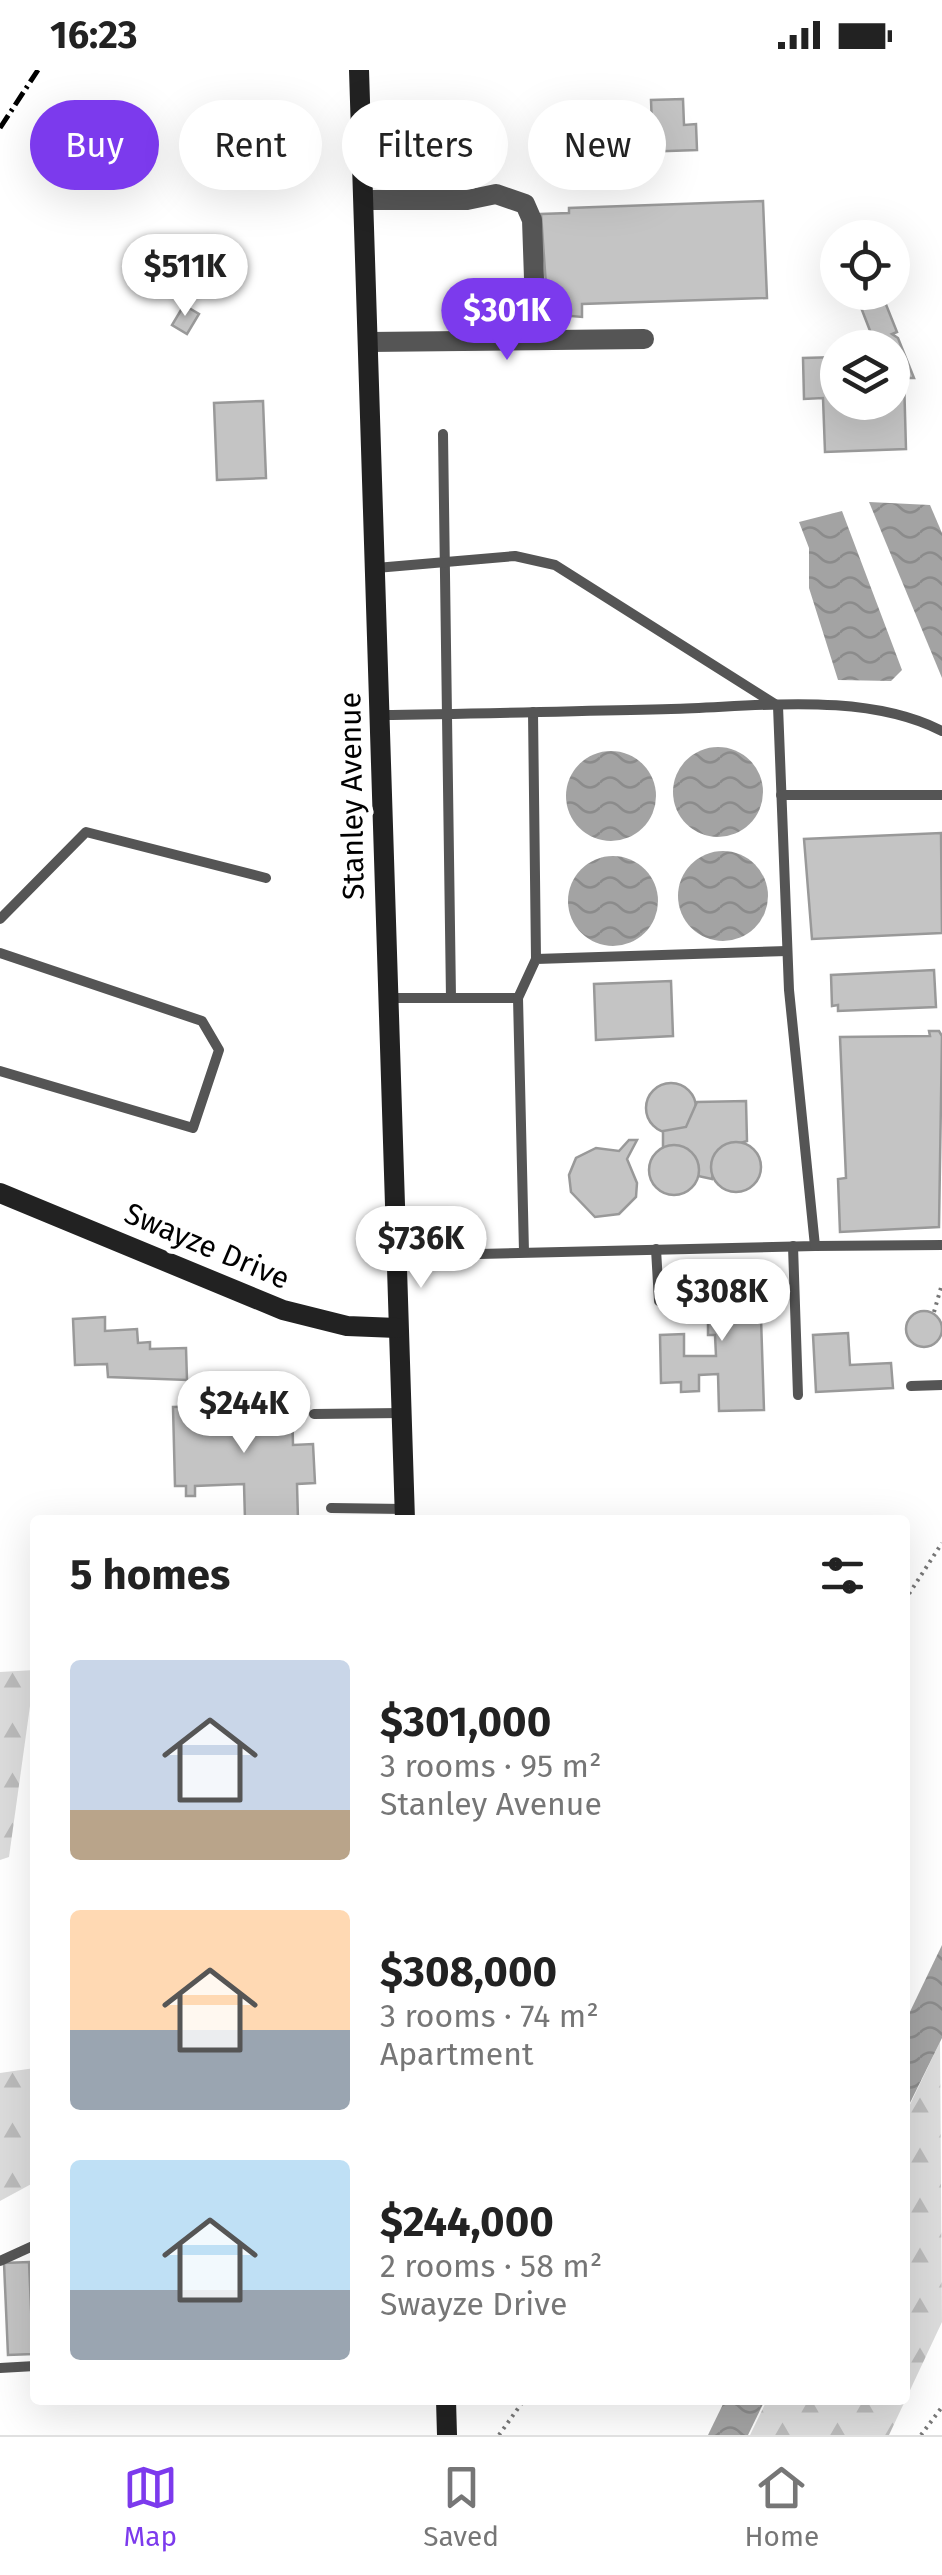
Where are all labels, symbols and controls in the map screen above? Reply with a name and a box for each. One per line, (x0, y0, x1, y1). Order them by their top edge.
text: 16:23 (50, 12, 137, 58)
chip: Buy (30, 100, 159, 190)
chip: Rent (179, 100, 322, 190)
chip: Filters (342, 100, 508, 190)
chip: New (528, 100, 666, 190)
map controls (820, 220, 910, 420)
button: locate (820, 220, 910, 310)
pin: $511K (115, 234, 255, 319)
text: $511K (144, 247, 226, 285)
pin: $301K (437, 278, 577, 363)
text: $301K (463, 291, 551, 329)
button: layers (820, 330, 910, 420)
street label: Stanley Avenue (332, 692, 372, 900)
street label: Swayze Drive (119, 1195, 295, 1297)
pin: $736K (351, 1206, 491, 1291)
text: $736K (378, 1219, 464, 1257)
pin: $308K (652, 1259, 792, 1344)
text: $308K (676, 1272, 768, 1310)
pin: $244K (174, 1371, 314, 1456)
text: $244K (199, 1384, 289, 1422)
icon: filters (815, 1548, 870, 1603)
text: 5 homes (70, 1550, 230, 1600)
text: $301,000 (380, 1697, 551, 1747)
icon: home (150, 1700, 270, 1820)
text: 3 rooms · 95 m² (380, 1747, 602, 1785)
text: Stanley Avenue (380, 1785, 602, 1823)
text: $308,000 (380, 1947, 557, 1997)
icon: home (150, 1950, 270, 2070)
text: 3 rooms · 74 m² (380, 1997, 599, 2035)
text: Apartment (380, 2035, 534, 2073)
text: $244,000 (380, 2197, 554, 2247)
icon: home (150, 2200, 270, 2320)
text: 2 rooms · 58 m² (380, 2247, 602, 2285)
text: Swayze Drive (380, 2285, 567, 2323)
tab: Map (123, 2460, 178, 2553)
tab: Saved (423, 2460, 499, 2553)
tab: Home (745, 2460, 819, 2553)

